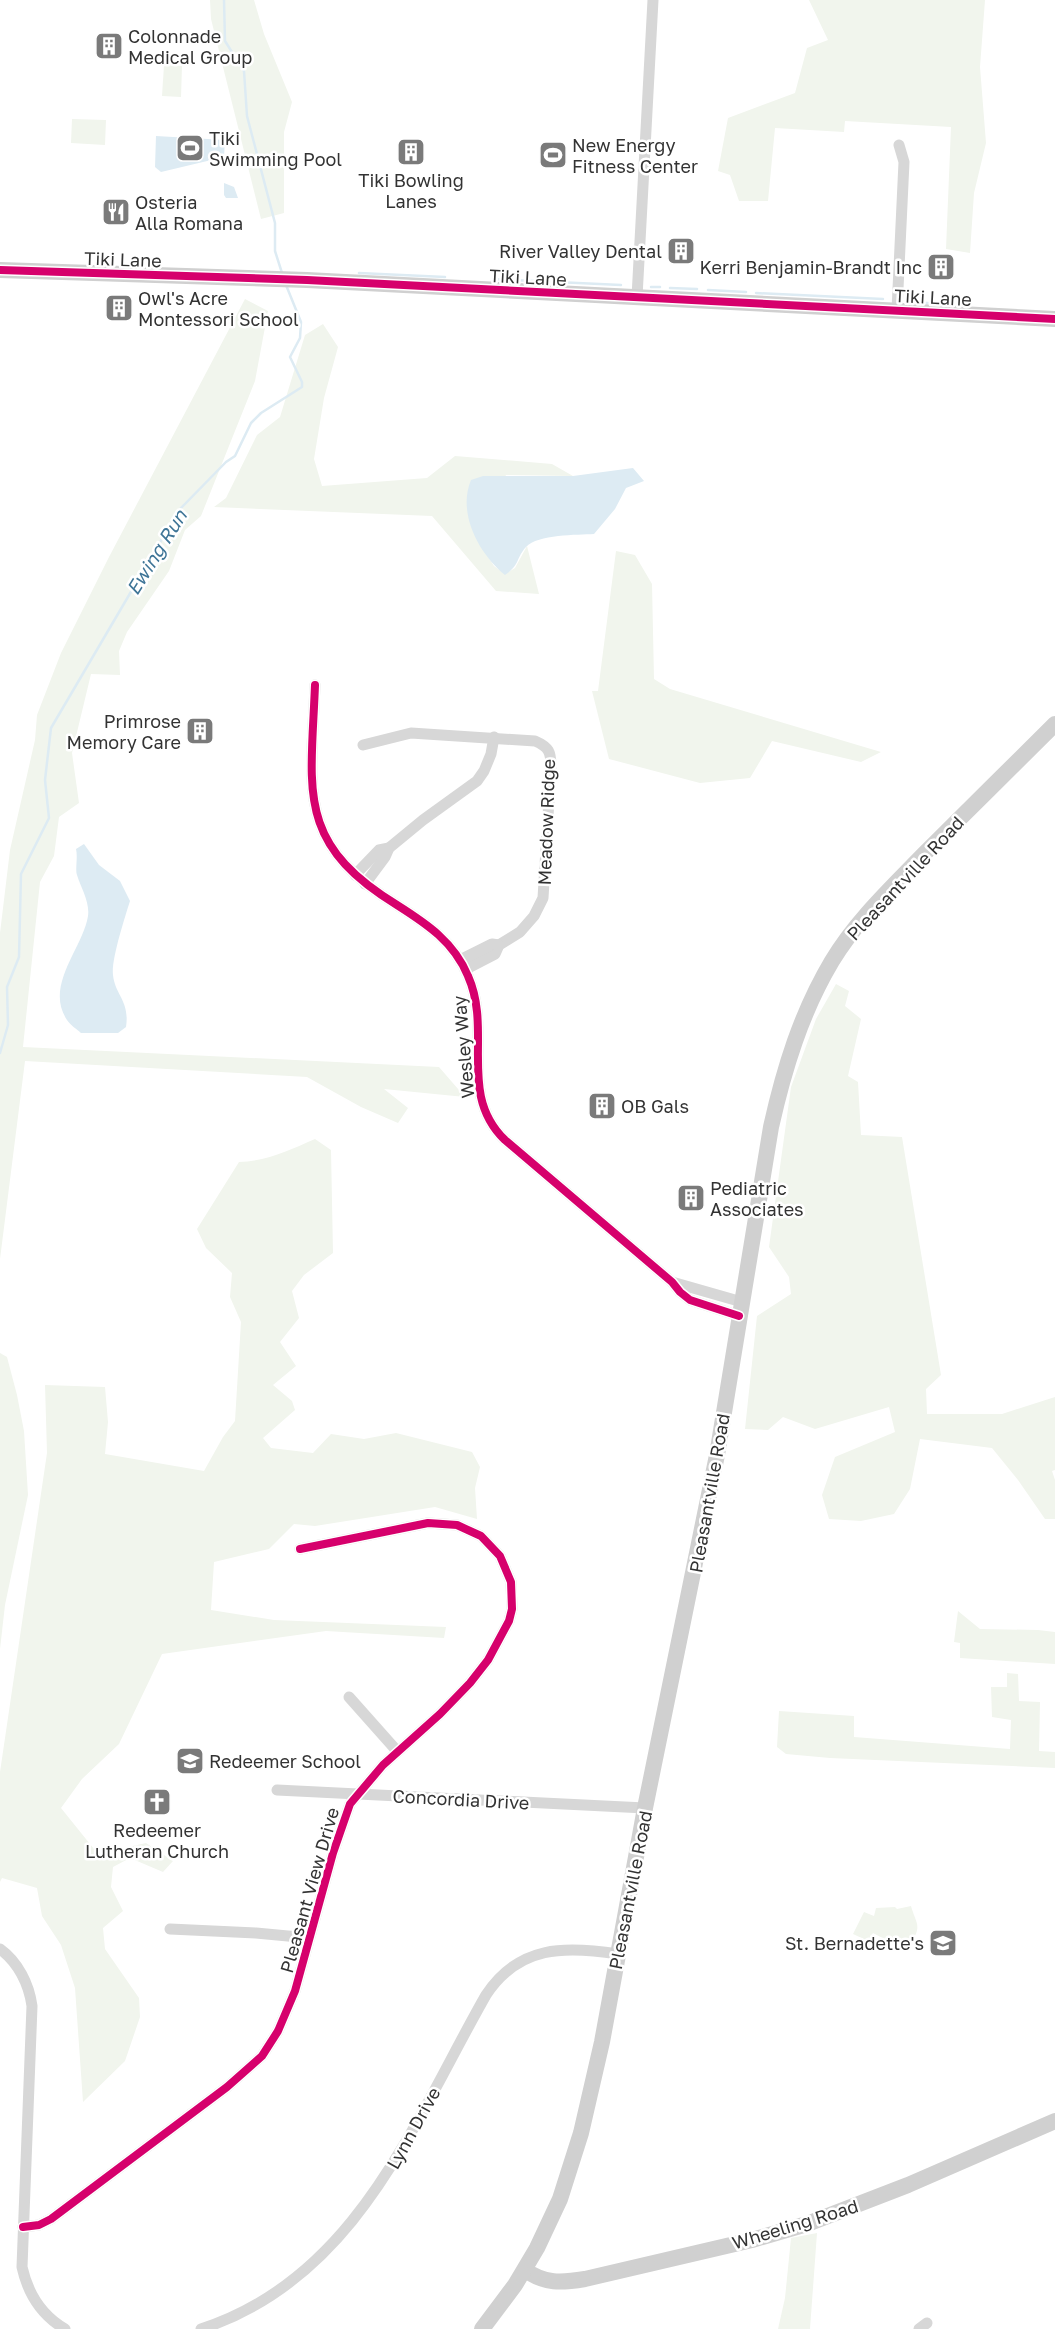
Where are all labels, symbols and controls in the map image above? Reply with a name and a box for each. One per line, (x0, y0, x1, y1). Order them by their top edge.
place label: Colonnade Medical Group (128, 25, 252, 68)
building icon: Colonnade Medical Group (94, 31, 124, 61)
place label: Tiki Swimming Pool (209, 127, 342, 170)
sports icon: Tiki Swimming Pool (175, 133, 205, 163)
place label: New Energy Fitness Center (572, 134, 698, 177)
building icon: Tiki Bowling Lanes (396, 137, 426, 167)
sports icon: New Energy Fitness Center (538, 140, 568, 170)
place label: Tiki Bowling Lanes (358, 169, 464, 212)
place label: Osteria Alla Romana (135, 191, 243, 234)
restaurant icon: Osteria Alla Romana (101, 197, 131, 227)
building icon: River Valley Dental (666, 236, 696, 266)
place label: River Valley Dental (499, 240, 662, 262)
street label: Tiki Lane (84, 247, 162, 271)
building icon: Kerri Benjamin-Brandt Inc (926, 252, 956, 282)
place label: Kerri Benjamin-Brandt Inc (699, 256, 922, 278)
street label: Tiki Lane (489, 264, 567, 290)
street label: Tiki Lane (894, 284, 972, 310)
place label: Owl's Acre Montessori School (138, 287, 299, 330)
building icon: Owl's Acre Montessori School (104, 293, 134, 323)
water label: Ewing Run (121, 504, 192, 599)
place label: Primrose Memory Care (67, 710, 181, 753)
building icon: Primrose Memory Care (185, 716, 215, 746)
street label: Meadow Ridge (533, 758, 559, 886)
street label: Pleasantville Road (842, 811, 968, 945)
street label: Wesley Way (448, 995, 478, 1099)
building icon: OB Gals (587, 1091, 617, 1121)
place label: OB Gals (621, 1095, 689, 1117)
place label: Pediatric Associates (710, 1177, 804, 1220)
building icon: Pediatric Associates (676, 1183, 706, 1213)
street label: Pleasantville Road (684, 1412, 734, 1574)
school or university icon: Redeemer School (175, 1746, 205, 1776)
place label: Redeemer School (209, 1750, 361, 1772)
street label: Concordia Drive (392, 1784, 530, 1814)
church icon: Redeemer Lutheran Church (142, 1787, 172, 1817)
street label: Pleasant View Drive (275, 1805, 343, 1975)
street label: Pleasantville Road (604, 1809, 656, 1971)
place label: Redeemer Lutheran Church (85, 1819, 229, 1862)
school or university icon: St. Bernadette's (928, 1928, 958, 1958)
place label: St. Bernadette's (785, 1932, 924, 1954)
street label: Lynn Drive (382, 2083, 444, 2173)
street label: Wheeling Road (729, 2194, 861, 2254)

